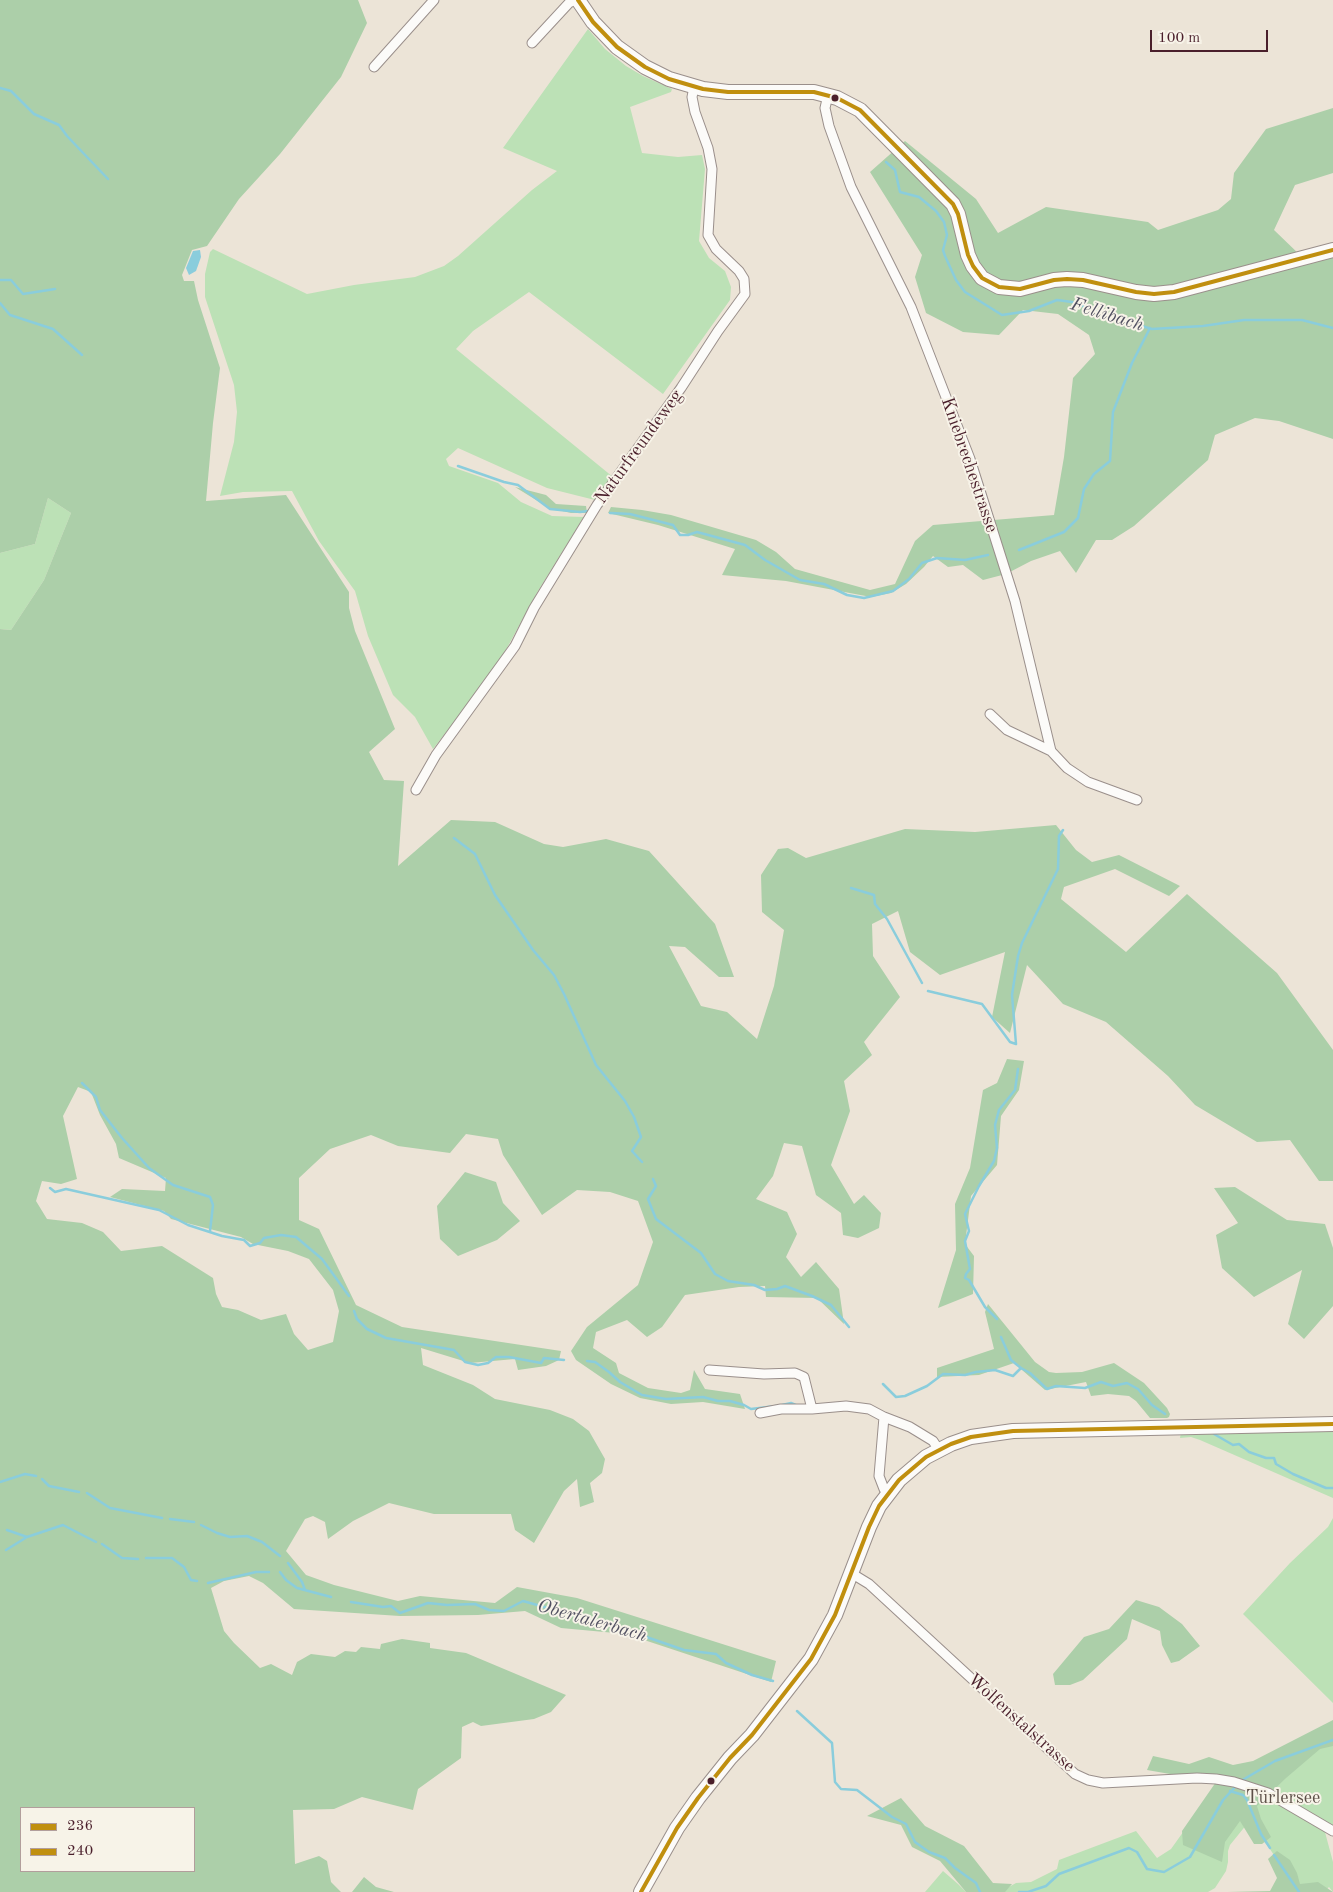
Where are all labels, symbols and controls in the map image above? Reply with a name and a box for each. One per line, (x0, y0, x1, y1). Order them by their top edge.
scale bar (1153, 20, 1270, 52)
text: 100 m (1158, 31, 1200, 46)
unlabelled marker (830, 93, 840, 103)
water label: Fellibach (1068, 293, 1146, 337)
street label: Naturfreundeweg (590, 386, 688, 508)
street label: Kniebrechestrasse (936, 395, 1002, 535)
water label: Obertalerbach (534, 1594, 650, 1648)
street label: Wolfenstalstrasse (963, 1669, 1079, 1777)
unlabelled marker (706, 1776, 716, 1786)
park label: Türlersee (1246, 1787, 1320, 1809)
legend (20, 1807, 195, 1872)
text: 236 (67, 1819, 93, 1834)
text: 240 (67, 1844, 93, 1859)

